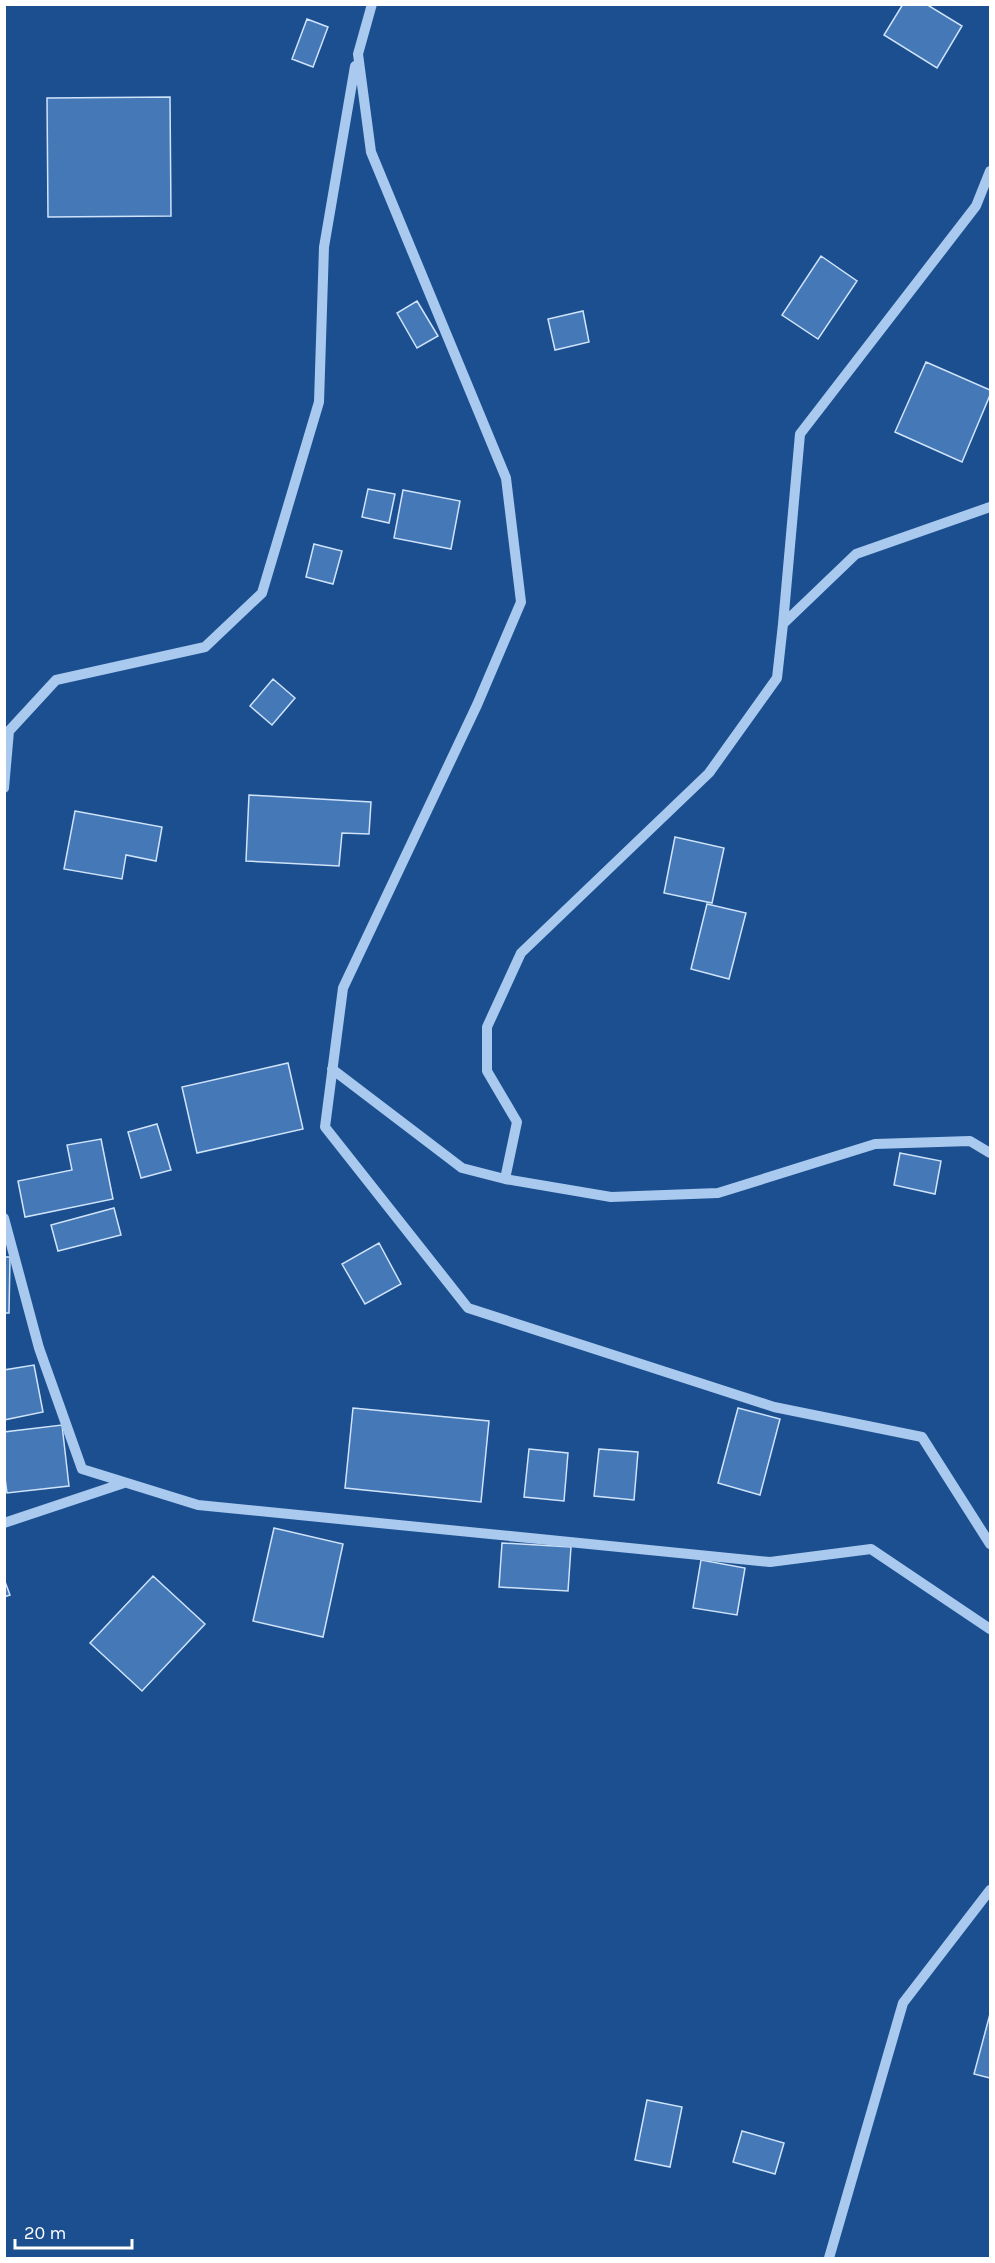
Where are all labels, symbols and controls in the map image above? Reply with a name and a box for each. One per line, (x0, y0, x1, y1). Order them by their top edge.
scale bar (15, 2212, 132, 2250)
text: 20 m (24, 2222, 66, 2244)

